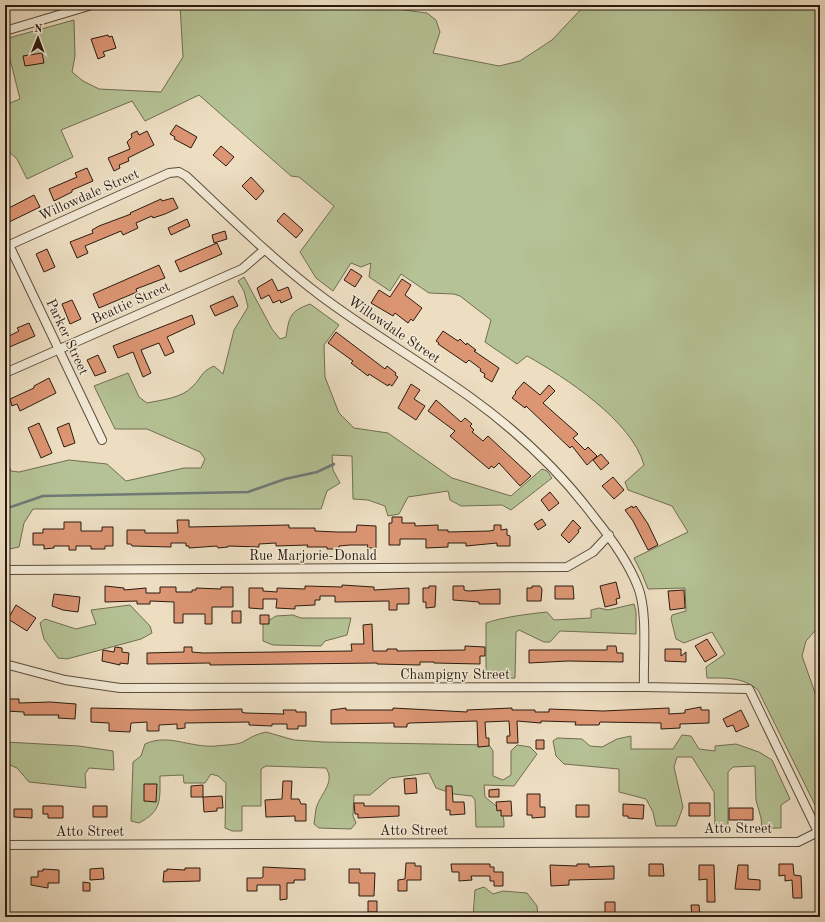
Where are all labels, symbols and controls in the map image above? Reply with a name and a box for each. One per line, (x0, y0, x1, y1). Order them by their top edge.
north arrow (18, 18, 58, 58)
text: N (34, 24, 43, 35)
street label: Willowdale Street (37, 167, 141, 223)
street label: Beattie Street (90, 279, 172, 326)
street label: Willowdale Street (345, 294, 443, 366)
street label: Parker Street (43, 297, 91, 377)
street label: Rue Marjorie-Donald (249, 549, 377, 563)
street label: Champigny Street (400, 668, 510, 682)
street label: Atto Street (704, 822, 772, 836)
street label: Atto Street (380, 824, 448, 838)
street label: Atto Street (56, 825, 124, 839)

